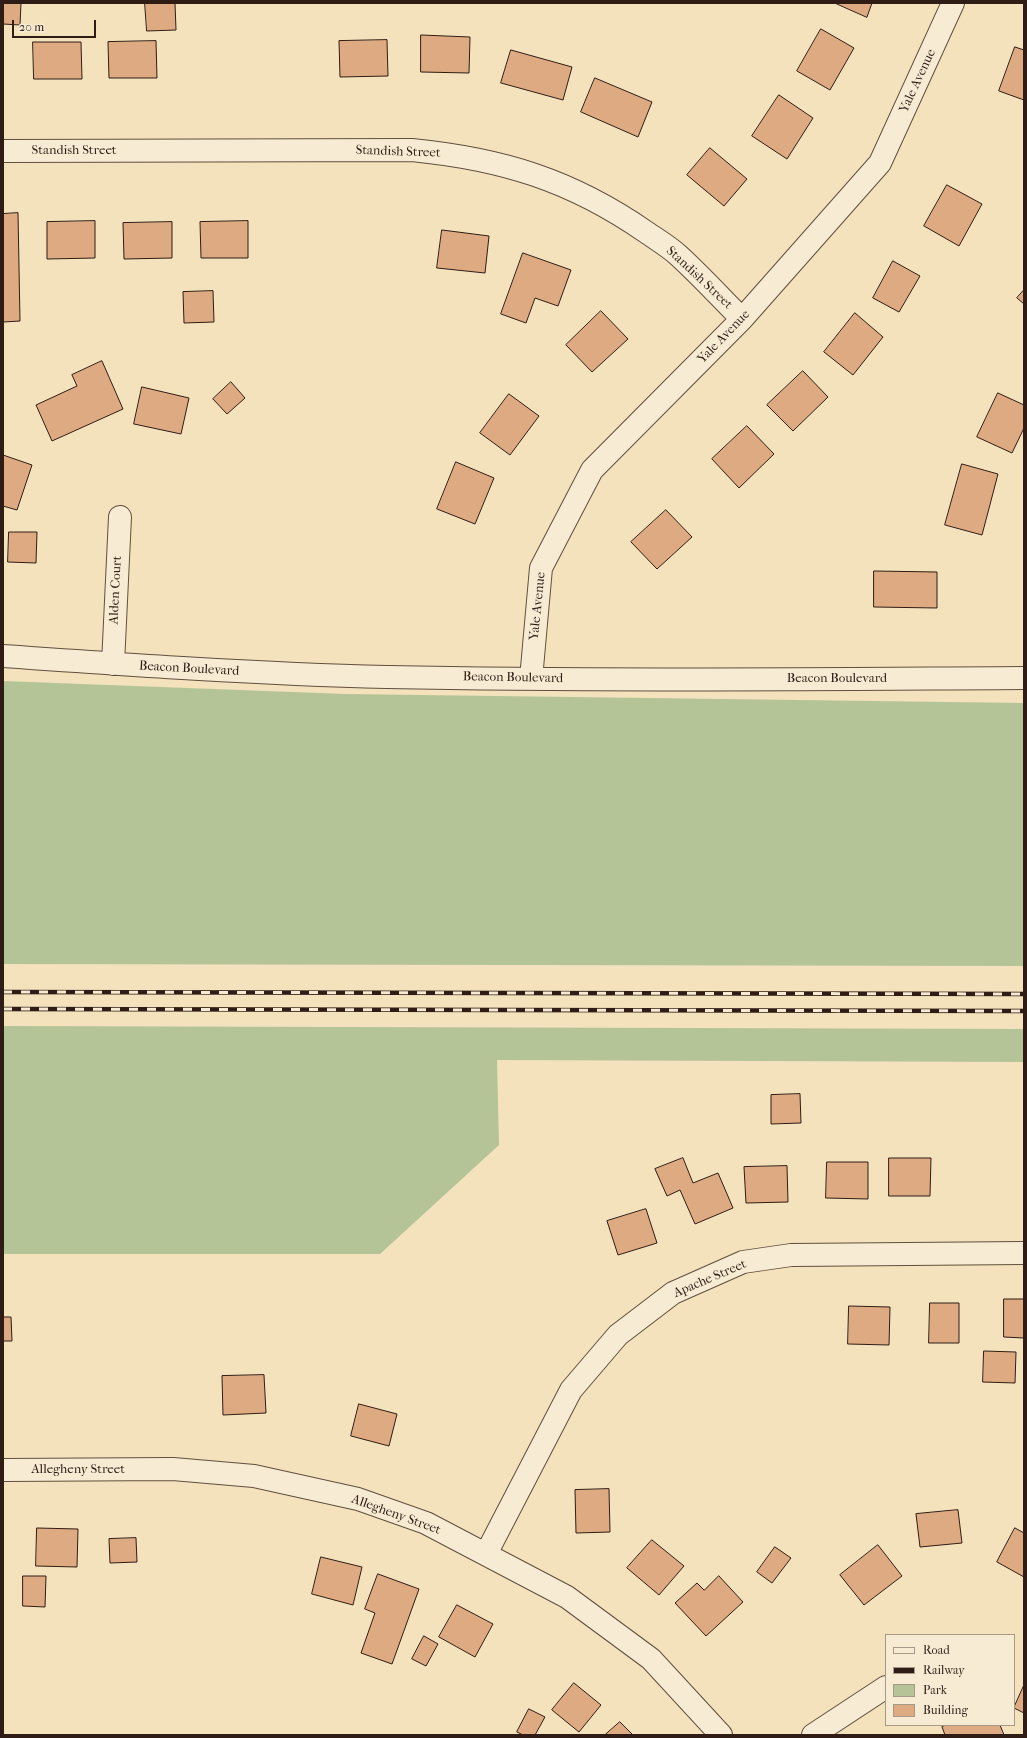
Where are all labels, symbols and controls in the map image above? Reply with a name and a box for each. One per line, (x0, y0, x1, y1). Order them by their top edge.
scale bar (14, 12, 98, 38)
text: 20 m (19, 20, 44, 34)
street label: Yale Avenue (896, 47, 940, 115)
street label: Standish Street (32, 143, 116, 159)
street label: Standish Street (355, 143, 441, 161)
street label: Standish Street (663, 243, 735, 313)
street label: Yale Avenue (695, 307, 753, 367)
street label: Alden Court (106, 555, 126, 625)
street label: Yale Avenue (527, 571, 549, 641)
street label: Beacon Boulevard (138, 659, 240, 679)
street label: Beacon Boulevard (463, 669, 563, 687)
street label: Beacon Boulevard (787, 671, 887, 687)
street label: Apache Street (671, 1257, 749, 1301)
street label: Allegheny Street (31, 1462, 125, 1478)
street label: Allegheny Street (349, 1492, 443, 1538)
legend (885, 1634, 1015, 1726)
text: Road (923, 1643, 950, 1657)
text: Railway (923, 1663, 965, 1677)
text: Park (923, 1683, 947, 1697)
text: Building (923, 1703, 968, 1717)

